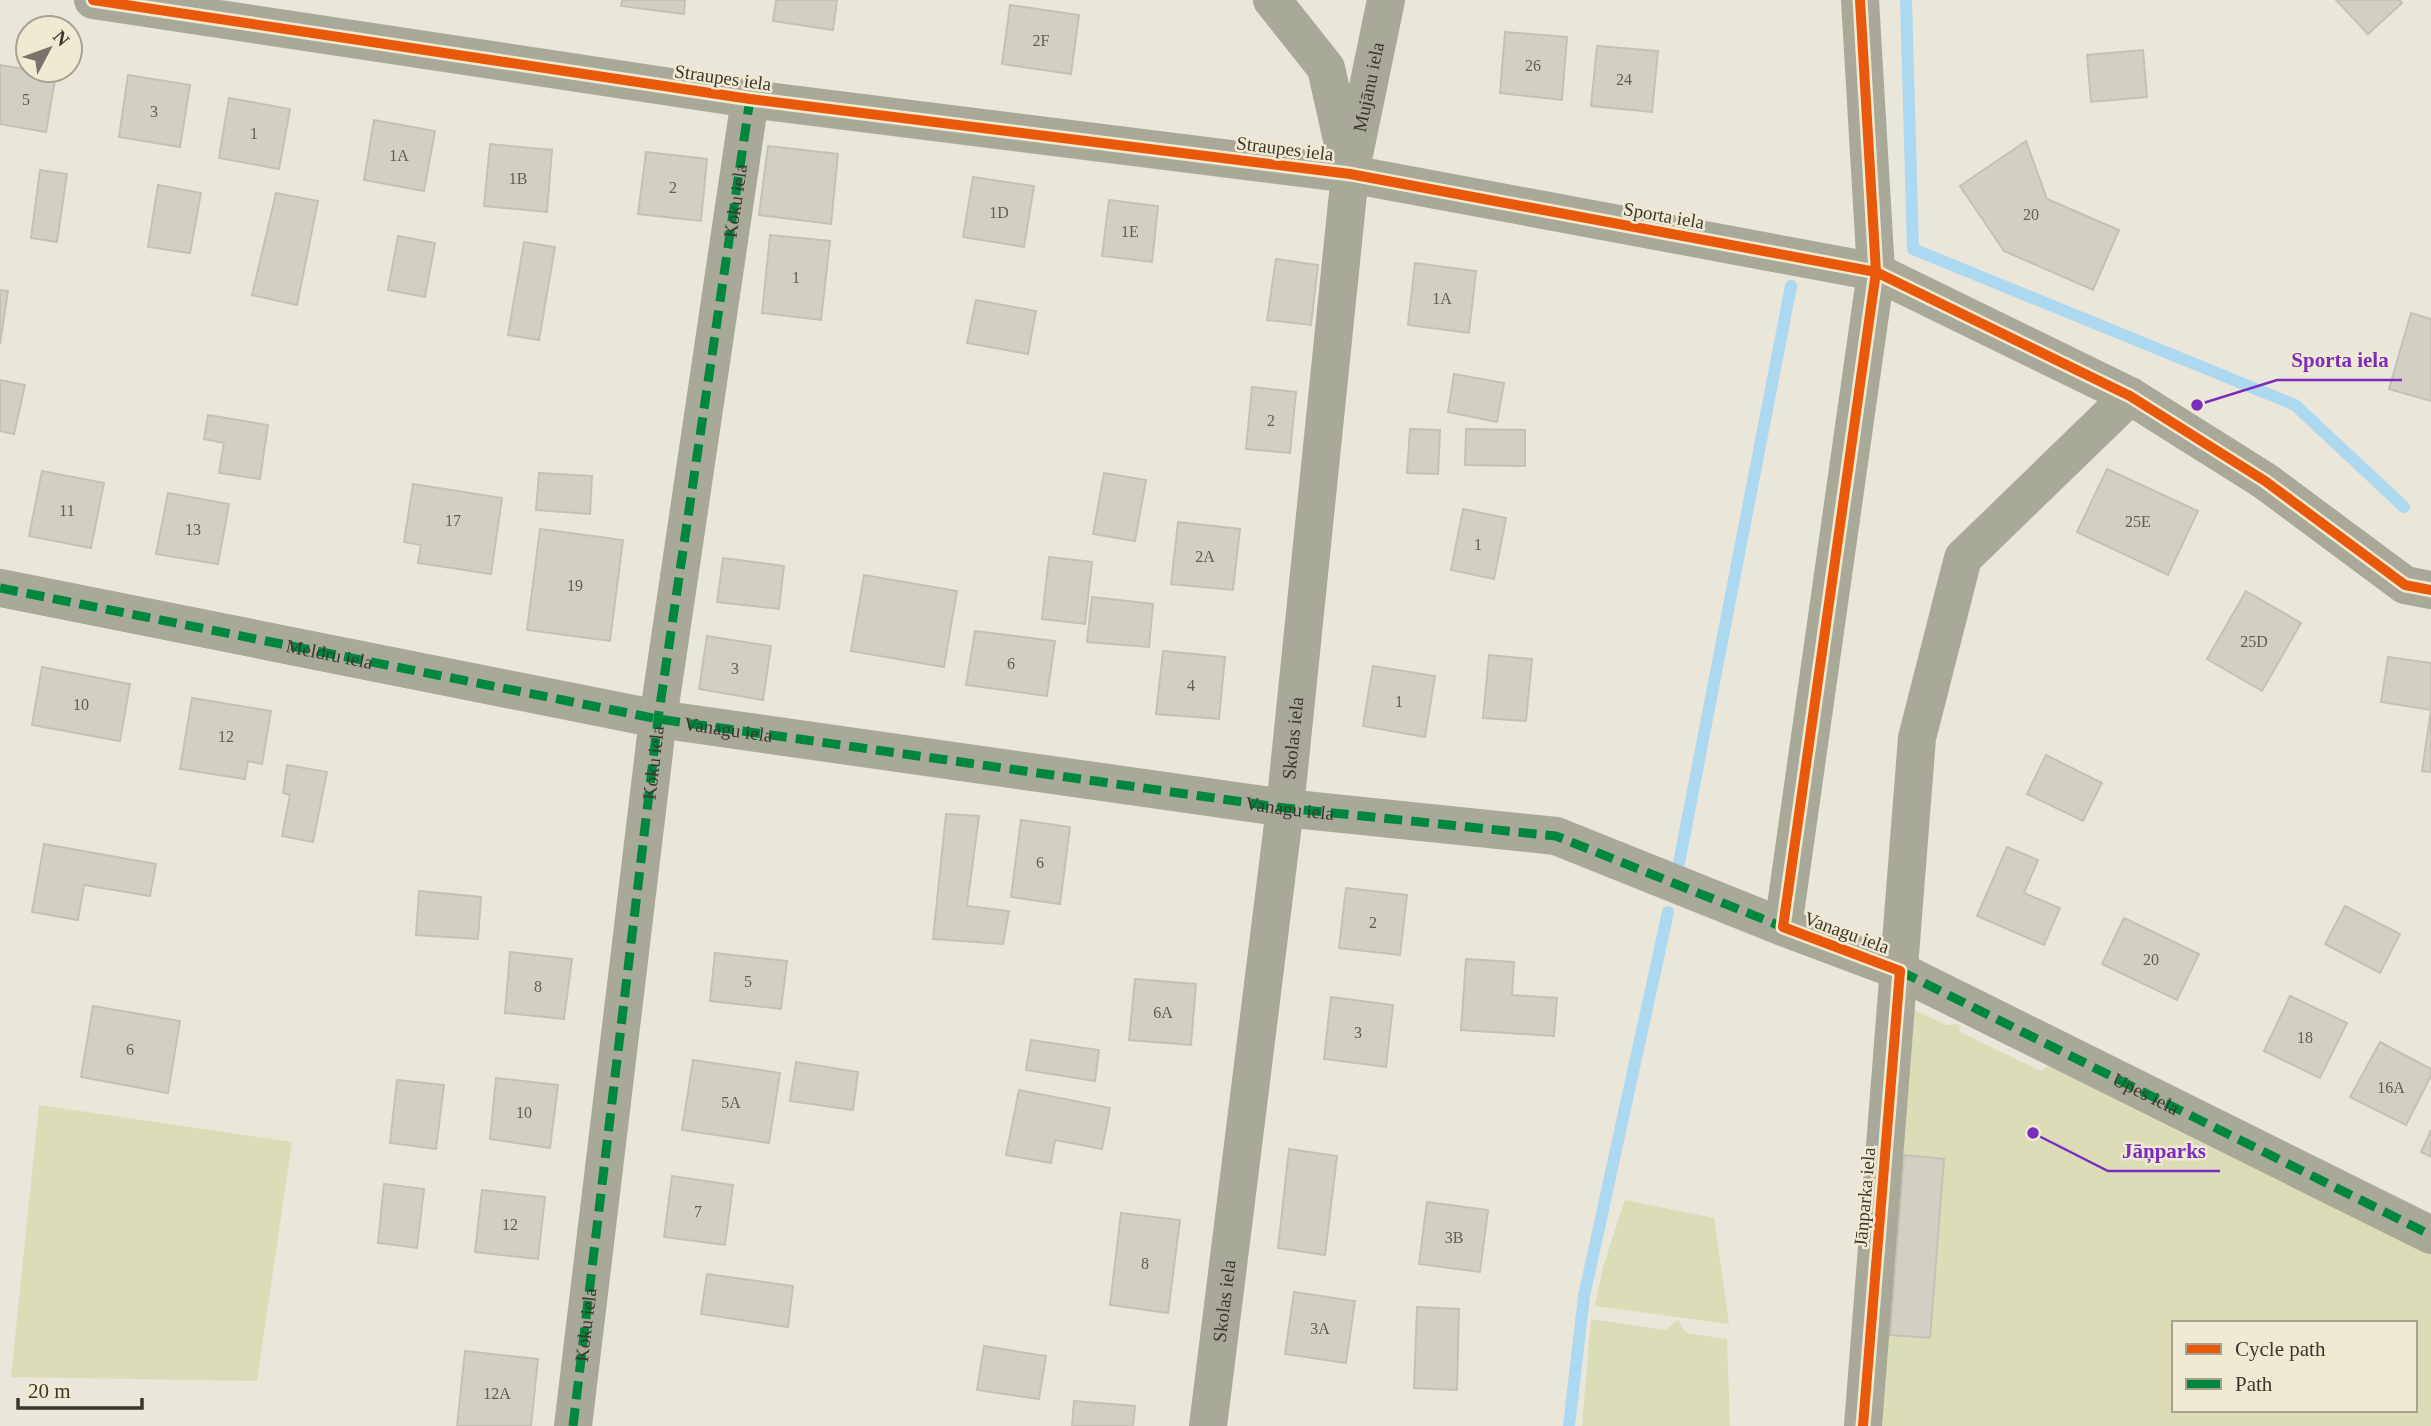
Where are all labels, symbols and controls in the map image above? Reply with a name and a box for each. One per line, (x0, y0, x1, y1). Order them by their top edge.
north arrow (14, 14, 84, 84)
text: N (49, 26, 74, 50)
house number: 2F (1033, 32, 1050, 49)
street label: Mujānu iela (1349, 40, 1388, 134)
house number: 26 (1525, 57, 1541, 74)
street label: Straupes iela (673, 60, 773, 95)
house number: 24 (1616, 71, 1632, 88)
house number: 5 (22, 91, 30, 108)
house number: 3 (150, 103, 158, 120)
house number: 1 (250, 125, 258, 142)
street label: Straupes iela (1235, 132, 1335, 165)
house number: 1A (389, 147, 409, 164)
street label: Koku iela (720, 162, 751, 239)
house number: 1B (509, 170, 527, 187)
house number: 2 (669, 179, 677, 196)
street label: Sporta iela (1622, 198, 1707, 233)
house number: 1D (989, 204, 1009, 221)
house number: 20 (2023, 206, 2039, 223)
house number: 1E (1121, 223, 1139, 240)
house number: 1 (792, 269, 800, 286)
house number: 1A (1432, 290, 1452, 307)
callout: Sporta iela (2277, 338, 2402, 380)
text: Sporta iela (2291, 348, 2389, 372)
house number: 2 (1267, 412, 1275, 429)
house number: 11 (59, 502, 75, 519)
house number: 17 (445, 512, 461, 529)
house number: 25E (2125, 513, 2151, 530)
house number: 13 (185, 521, 201, 538)
house number: 1 (1474, 536, 1482, 553)
house number: 2A (1195, 548, 1215, 565)
house number: 19 (567, 577, 583, 594)
house number: 25D (2240, 633, 2268, 650)
street label: Meldru iela (284, 635, 375, 673)
house number: 6 (1007, 655, 1015, 672)
house number: 3 (731, 660, 739, 677)
house number: 4 (1187, 677, 1195, 694)
house number: 1 (1395, 693, 1403, 710)
street label: Skolas iela (1278, 695, 1307, 780)
house number: 10 (73, 696, 89, 713)
street label: Vanagu iela (683, 713, 774, 746)
street label: Koku iela (638, 724, 668, 801)
house number: 12 (218, 728, 234, 745)
street label: Vanagu iela (1244, 793, 1336, 824)
house number: 6 (1036, 854, 1044, 871)
street label: Vanagu iela (1801, 907, 1893, 958)
house number: 2 (1369, 914, 1377, 931)
house number: 20 (2143, 951, 2159, 968)
house number: 5 (744, 973, 752, 990)
house number: 8 (534, 978, 542, 995)
house number: 6A (1153, 1004, 1173, 1021)
house number: 3 (1354, 1024, 1362, 1041)
house number: 18 (2297, 1029, 2313, 1046)
house number: 6 (126, 1041, 134, 1058)
street label: Upes iela (2109, 1069, 2183, 1119)
house number: 16A (2377, 1079, 2405, 1096)
house number: 5A (721, 1094, 741, 1111)
house number: 10 (516, 1104, 532, 1121)
callout: Jāņparks (2108, 1129, 2220, 1171)
text: Jāņparks (2122, 1139, 2206, 1164)
street label: Jāņparka iela (1850, 1146, 1879, 1248)
house number: 7 (694, 1203, 702, 1220)
house number: 12 (502, 1216, 518, 1233)
house number: 3B (1445, 1229, 1463, 1246)
house number: 8 (1141, 1255, 1149, 1272)
street label: Skolas iela (1209, 1258, 1240, 1343)
street label: Koku iela (571, 1286, 601, 1363)
house number: 3A (1310, 1320, 1330, 1337)
legend (2172, 1321, 2417, 1412)
text: Cycle path (2235, 1337, 2326, 1361)
scale bar (18, 1366, 142, 1410)
text: Path (2235, 1372, 2273, 1396)
text: 20 m (28, 1379, 71, 1403)
house number: 12A (483, 1385, 511, 1402)

